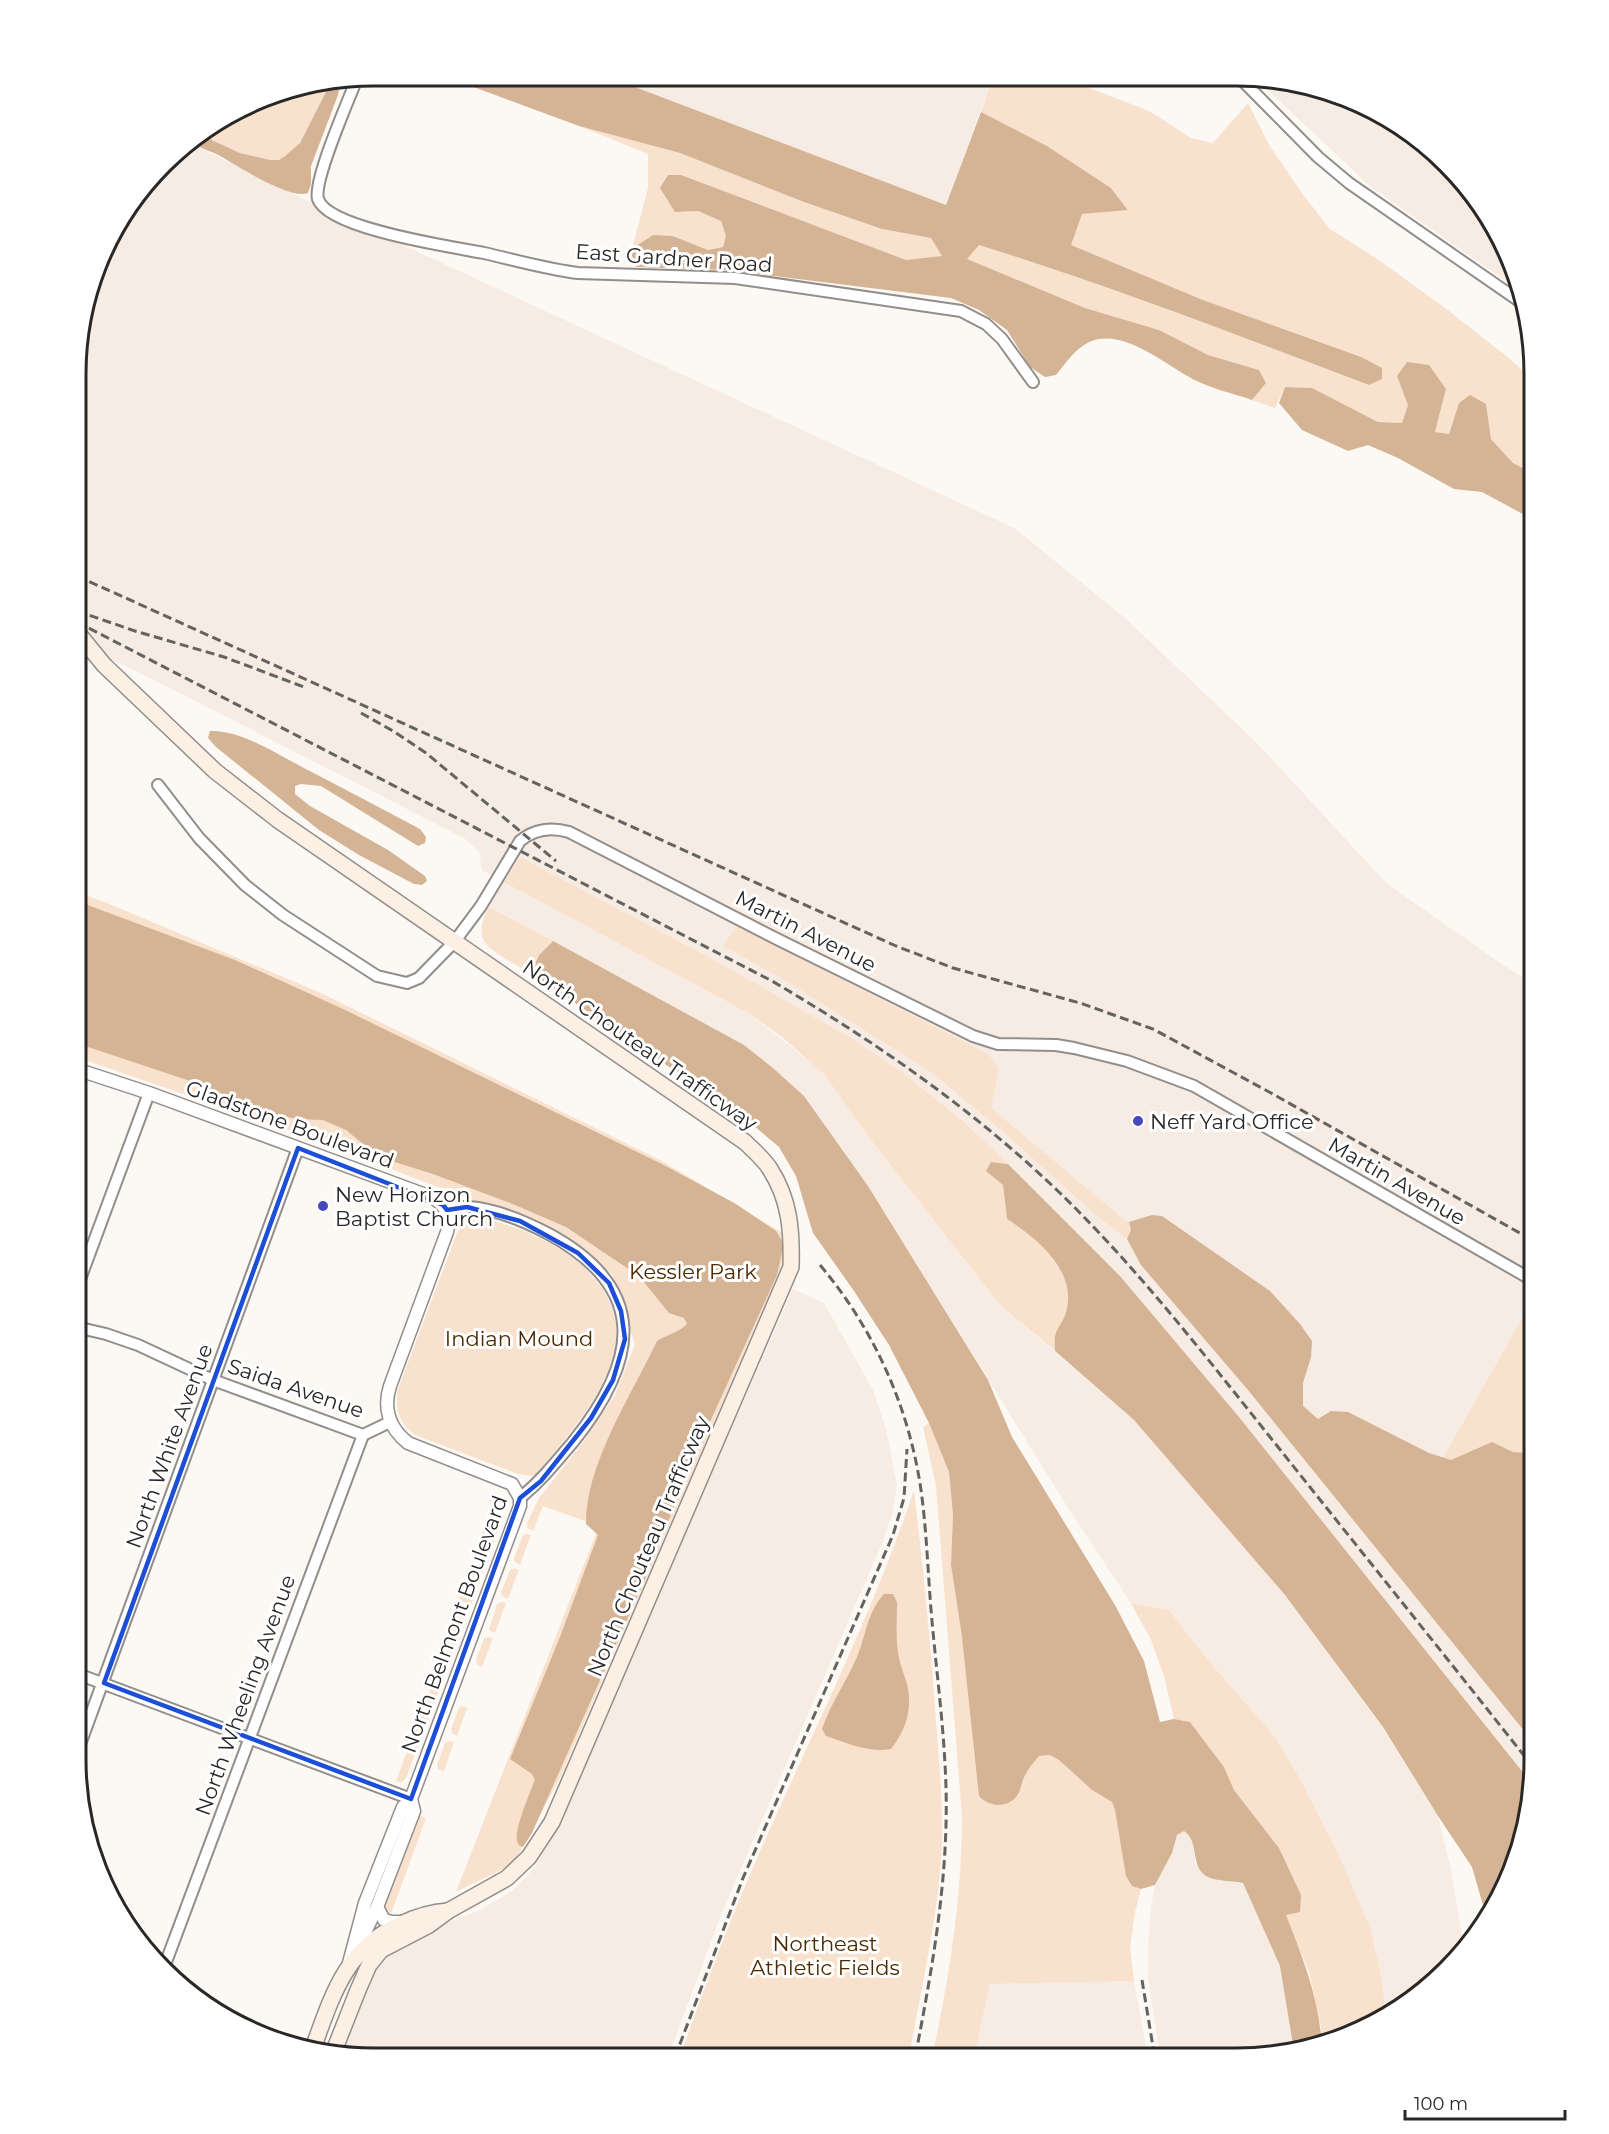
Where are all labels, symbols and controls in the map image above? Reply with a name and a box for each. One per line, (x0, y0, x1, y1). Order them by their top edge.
street label: East Gardner Road (575, 239, 773, 277)
street label: Martin Avenue (732, 885, 880, 977)
street label: North Chouteau Trafficway (518, 954, 763, 1136)
street label: Gladstone Boulevard (183, 1075, 397, 1173)
place label: Neff Yard Office (1150, 1109, 1314, 1134)
marker: Neff Yard Office (1131, 1114, 1145, 1128)
street label: Martin Avenue (1324, 1132, 1470, 1230)
place label: New Horizon Baptist Church (335, 1182, 493, 1231)
marker: New Horizon Baptist Church (316, 1199, 330, 1213)
park label: Kessler Park (629, 1259, 757, 1284)
park label: Indian Mound (445, 1326, 593, 1351)
street label: North White Avenue (120, 1341, 218, 1551)
street label: Saida Avenue (225, 1353, 367, 1423)
street label: North Chouteau Trafficway (582, 1411, 715, 1680)
street label: North Belmont Boulevard (396, 1492, 512, 1756)
street label: North Wheeling Avenue (190, 1571, 300, 1819)
park label: Northeast Athletic Fields (750, 1931, 900, 1980)
scale bar (1405, 2083, 1566, 2121)
text: 100 m (1414, 2093, 1468, 2115)

